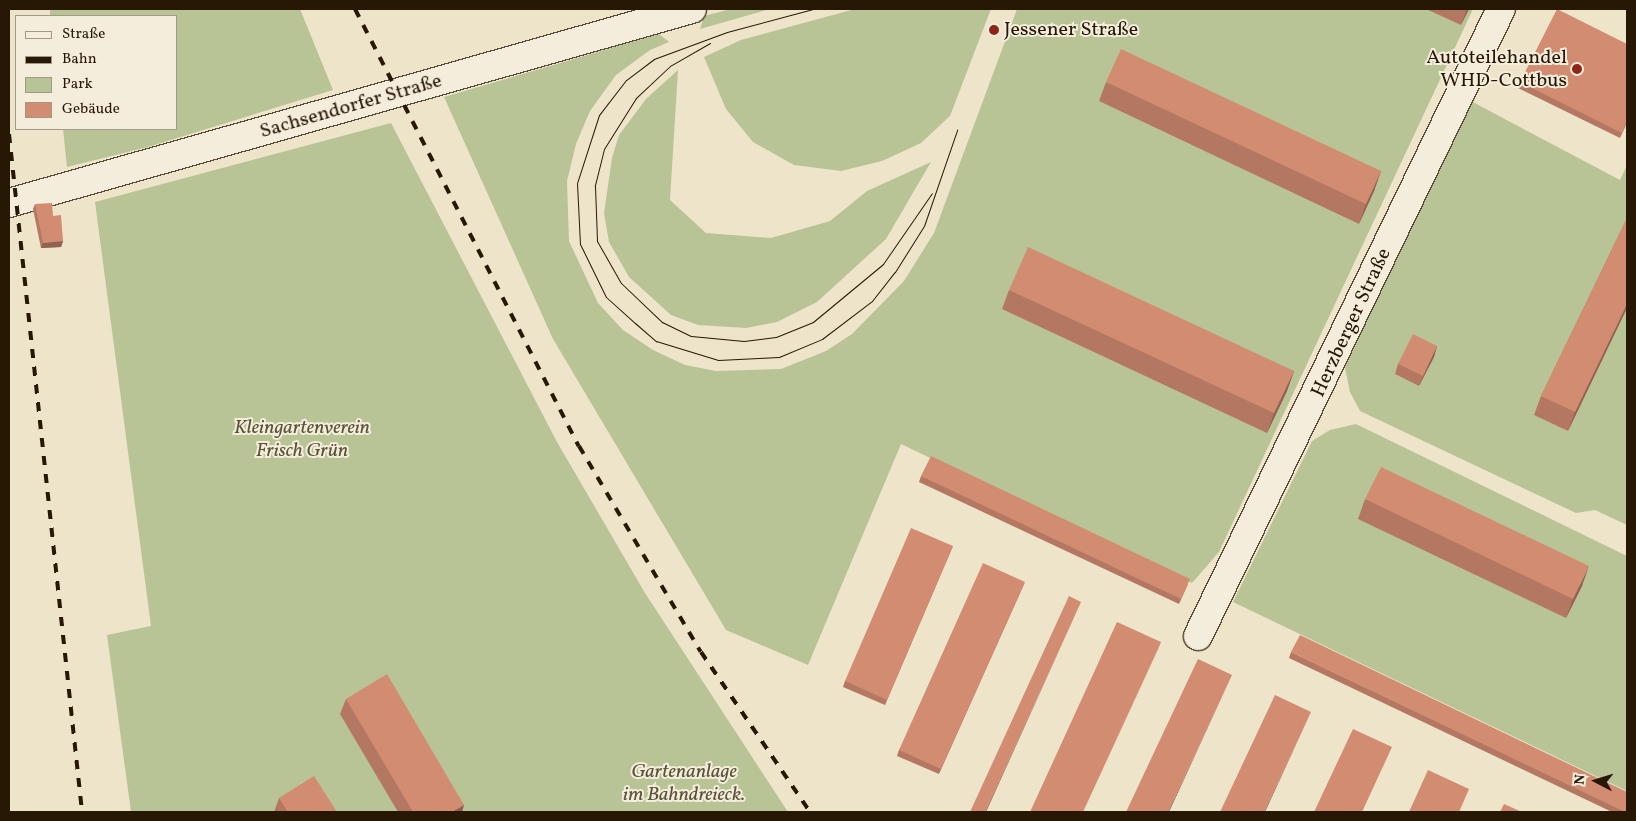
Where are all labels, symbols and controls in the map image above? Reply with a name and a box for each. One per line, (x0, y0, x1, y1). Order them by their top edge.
legend (15, 15, 178, 130)
place label: Jessener Straße (1004, 18, 1138, 42)
text: Straße (62, 24, 105, 45)
marker: Jessener Straße (988, 24, 1000, 36)
place label: Autoteilehandel WHD-Cottbus (1426, 46, 1567, 93)
text: Bahn (62, 49, 97, 70)
marker: Autoteilehandel WHD-Cottbus (1571, 63, 1583, 75)
street label: Sachsendorfer Straße (257, 70, 445, 144)
text: Park (62, 74, 93, 95)
text: Gebäude (62, 99, 120, 120)
street label: Herzberger Straße (1307, 245, 1397, 401)
park label: Kleingartenverein Frisch Grün (234, 416, 370, 463)
north arrow (1571, 756, 1621, 806)
park label: Gartenanlage im Bahndreieck. (623, 761, 745, 808)
text: N (1571, 774, 1590, 786)

